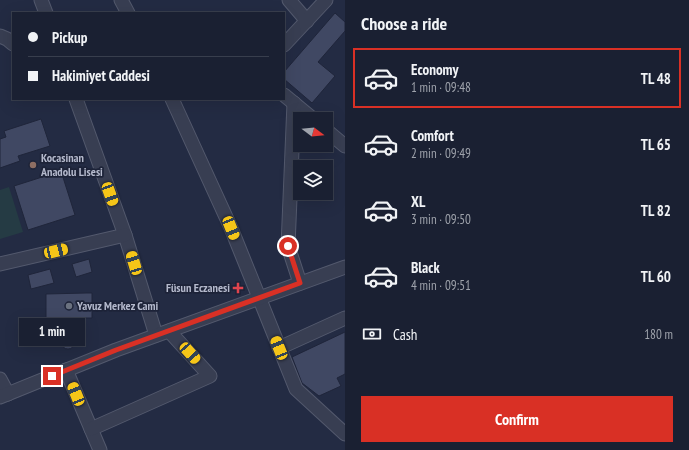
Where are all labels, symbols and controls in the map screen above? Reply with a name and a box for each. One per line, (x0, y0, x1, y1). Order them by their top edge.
text: Choose a ride (361, 12, 447, 35)
text: Pickup (52, 28, 87, 47)
icon: car (363, 60, 399, 96)
text: Economy (411, 60, 459, 79)
text: Hakimiyet Caddesi (52, 66, 150, 85)
text: TL 48 (641, 69, 671, 88)
text: 1 min · 09:48 (411, 79, 471, 96)
north arrow (293, 112, 333, 152)
map controls (293, 112, 333, 200)
icon: car (363, 126, 399, 162)
text: Comfort (411, 126, 454, 145)
text: TL 65 (641, 135, 671, 154)
text: 2 min · 09:49 (411, 145, 471, 162)
place label: Kocasinan Anadolu Lisesi (40, 150, 103, 179)
marker: Kocasinan Anadolu Lisesi (28, 160, 38, 170)
button: layers (293, 160, 333, 200)
car (100, 181, 120, 207)
icon: car (363, 192, 399, 228)
text: XL (411, 192, 425, 211)
text: TL 82 (641, 201, 671, 220)
text: 3 min · 09:50 (411, 211, 471, 228)
car (221, 215, 241, 241)
route start (279, 237, 297, 255)
car (43, 242, 69, 260)
car (125, 250, 143, 276)
icon: car (363, 258, 399, 294)
text: Black (411, 258, 440, 277)
text: TL 60 (641, 267, 671, 286)
text: 4 min · 09:51 (411, 277, 471, 294)
place label: Füsun Eczanesi (166, 280, 230, 295)
marker: Füsun Eczanesi (233, 283, 243, 293)
place label: Yavuz Merkez Cami (76, 298, 159, 313)
marker: Yavuz Merkez Cami (64, 301, 74, 311)
callout: 1 min (19, 318, 85, 346)
text: 1 min (39, 323, 65, 340)
icon: cash (361, 323, 383, 345)
text: Cash (393, 325, 417, 344)
text: 180 m (644, 326, 673, 343)
car (269, 335, 289, 361)
car (178, 340, 202, 366)
route end (43, 367, 61, 385)
car (66, 381, 86, 407)
button: Confirm (361, 396, 673, 442)

